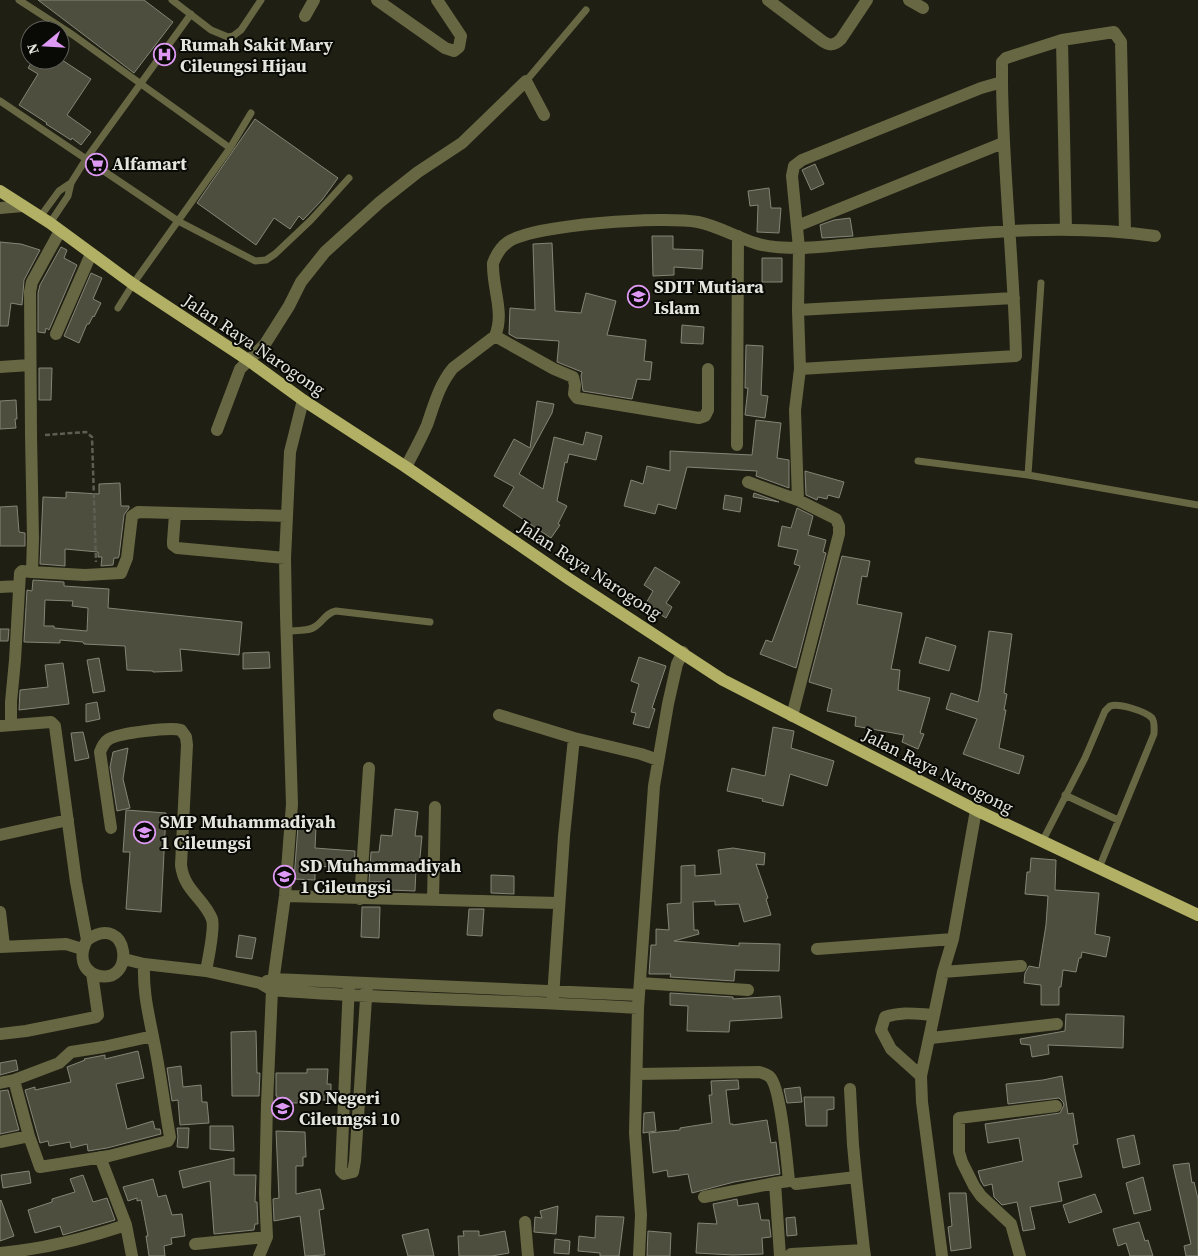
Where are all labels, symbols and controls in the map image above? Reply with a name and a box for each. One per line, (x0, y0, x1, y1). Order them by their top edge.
north arrow (20, 20, 70, 70)
place label: Rumah Sakit Mary Cileungsi Hijau (180, 32, 334, 78)
text: N (22, 41, 44, 57)
hospital icon: Rumah Sakit Mary Cileungsi Hijau (152, 43, 176, 67)
place label: Alfamart (112, 151, 187, 176)
supermarket icon: Alfamart (84, 152, 108, 176)
place label: SDIT Mutiara Islam (654, 274, 764, 320)
school or university icon: SDIT Mutiara Islam (626, 285, 650, 309)
street label: Jalan Raya Narogong (177, 287, 330, 401)
street label: Jalan Raya Narogong (513, 513, 667, 625)
street label: Jalan Raya Narogong (858, 721, 1018, 819)
place label: SMP Muhammadiyah 1 Cileungsi (160, 809, 336, 855)
school or university icon: SMP Muhammadiyah 1 Cileungsi (132, 820, 156, 844)
place label: SD Muhammadiyah 1 Cileungsi (300, 853, 461, 899)
school or university icon: SD Muhammadiyah 1 Cileungsi (272, 864, 296, 888)
place label: SD Negeri Cileungsi 10 (299, 1085, 400, 1131)
school or university icon: SD Negeri Cileungsi 10 (271, 1096, 295, 1120)

